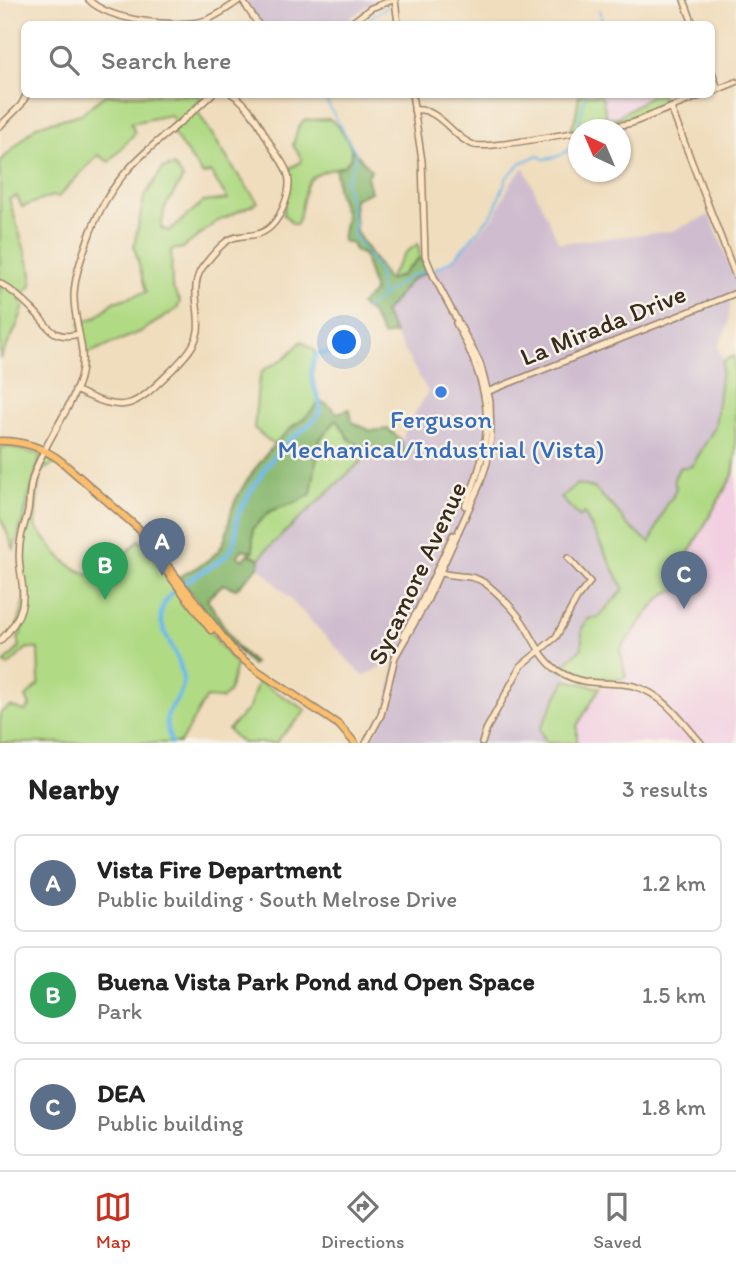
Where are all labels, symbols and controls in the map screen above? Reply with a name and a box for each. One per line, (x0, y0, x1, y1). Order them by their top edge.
search box (21, 21, 715, 98)
icon: search (45, 41, 83, 79)
text: Search here (101, 44, 231, 76)
north arrow (568, 119, 631, 182)
street label: La Mirada Drive (515, 277, 691, 373)
your location (327, 325, 361, 359)
marker: Ferguson Mechanical/Industrial (Vista) (433, 384, 449, 400)
place label: Ferguson Mechanical/Industrial (Vista) (278, 403, 604, 465)
street label: Sycamore Avenue (361, 476, 473, 670)
pin: A (139, 518, 185, 576)
pin: B (82, 542, 128, 600)
pin: C (661, 551, 707, 609)
text: Nearby (28, 770, 119, 807)
text: 3 results (622, 775, 708, 803)
text: Vista Fire Department (97, 853, 342, 885)
text: A (46, 869, 60, 897)
text: 1.2 km (642, 869, 706, 897)
text: Public building · South Melrose Drive (97, 885, 457, 913)
text: Buena Vista Park Pond and Open Space (97, 965, 535, 997)
text: B (46, 981, 60, 1009)
text: 1.5 km (642, 981, 706, 1009)
text: Park (97, 997, 142, 1025)
text: DEA (97, 1077, 145, 1109)
text: C (46, 1093, 60, 1121)
text: 1.8 km (641, 1093, 706, 1121)
text: Public building (97, 1109, 243, 1137)
tab: Map (94, 1188, 132, 1253)
tab: Directions (321, 1188, 405, 1253)
tab: Saved (593, 1188, 642, 1253)

